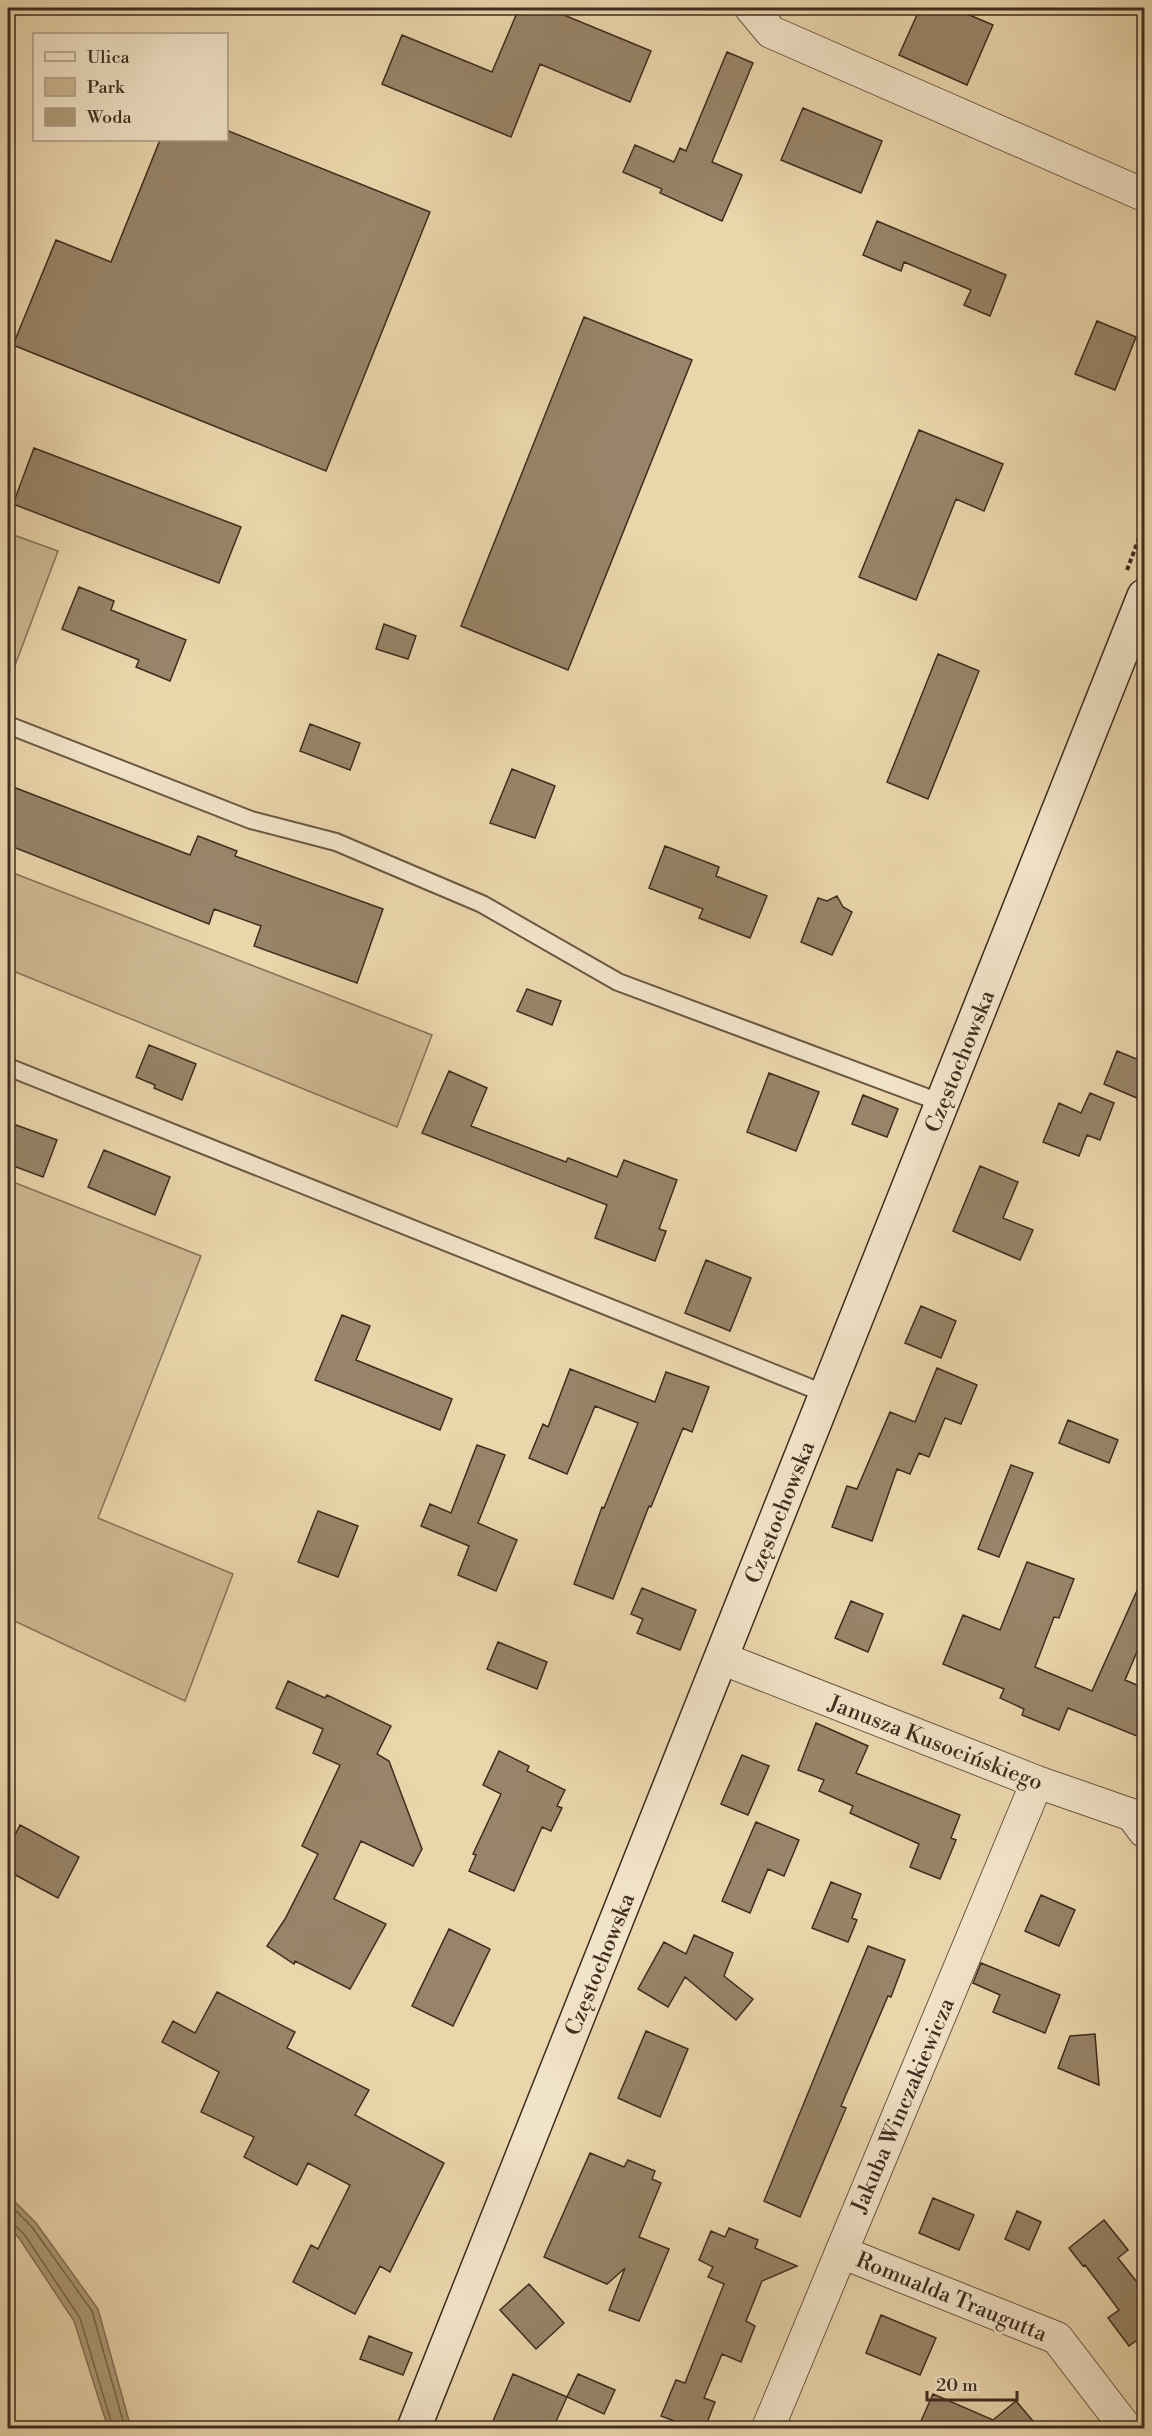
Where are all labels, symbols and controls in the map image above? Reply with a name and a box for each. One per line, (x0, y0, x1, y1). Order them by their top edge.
legend (33, 33, 228, 141)
text: Ulica (87, 46, 131, 69)
text: Park (87, 76, 126, 99)
text: Woda (86, 106, 132, 129)
street label: Częstochowska (920, 986, 1002, 1137)
street label: Częstochowska (740, 1437, 822, 1588)
street label: Janusza Kusocińskiego (823, 1690, 1047, 1797)
street label: Częstochowska (560, 1889, 642, 2040)
street label: Jakuba Winczakiewicza (845, 1993, 961, 2218)
street label: Romualda Traugutta (852, 2247, 1052, 2348)
scale bar (927, 2364, 1017, 2402)
text: 20 m (936, 2374, 978, 2397)

